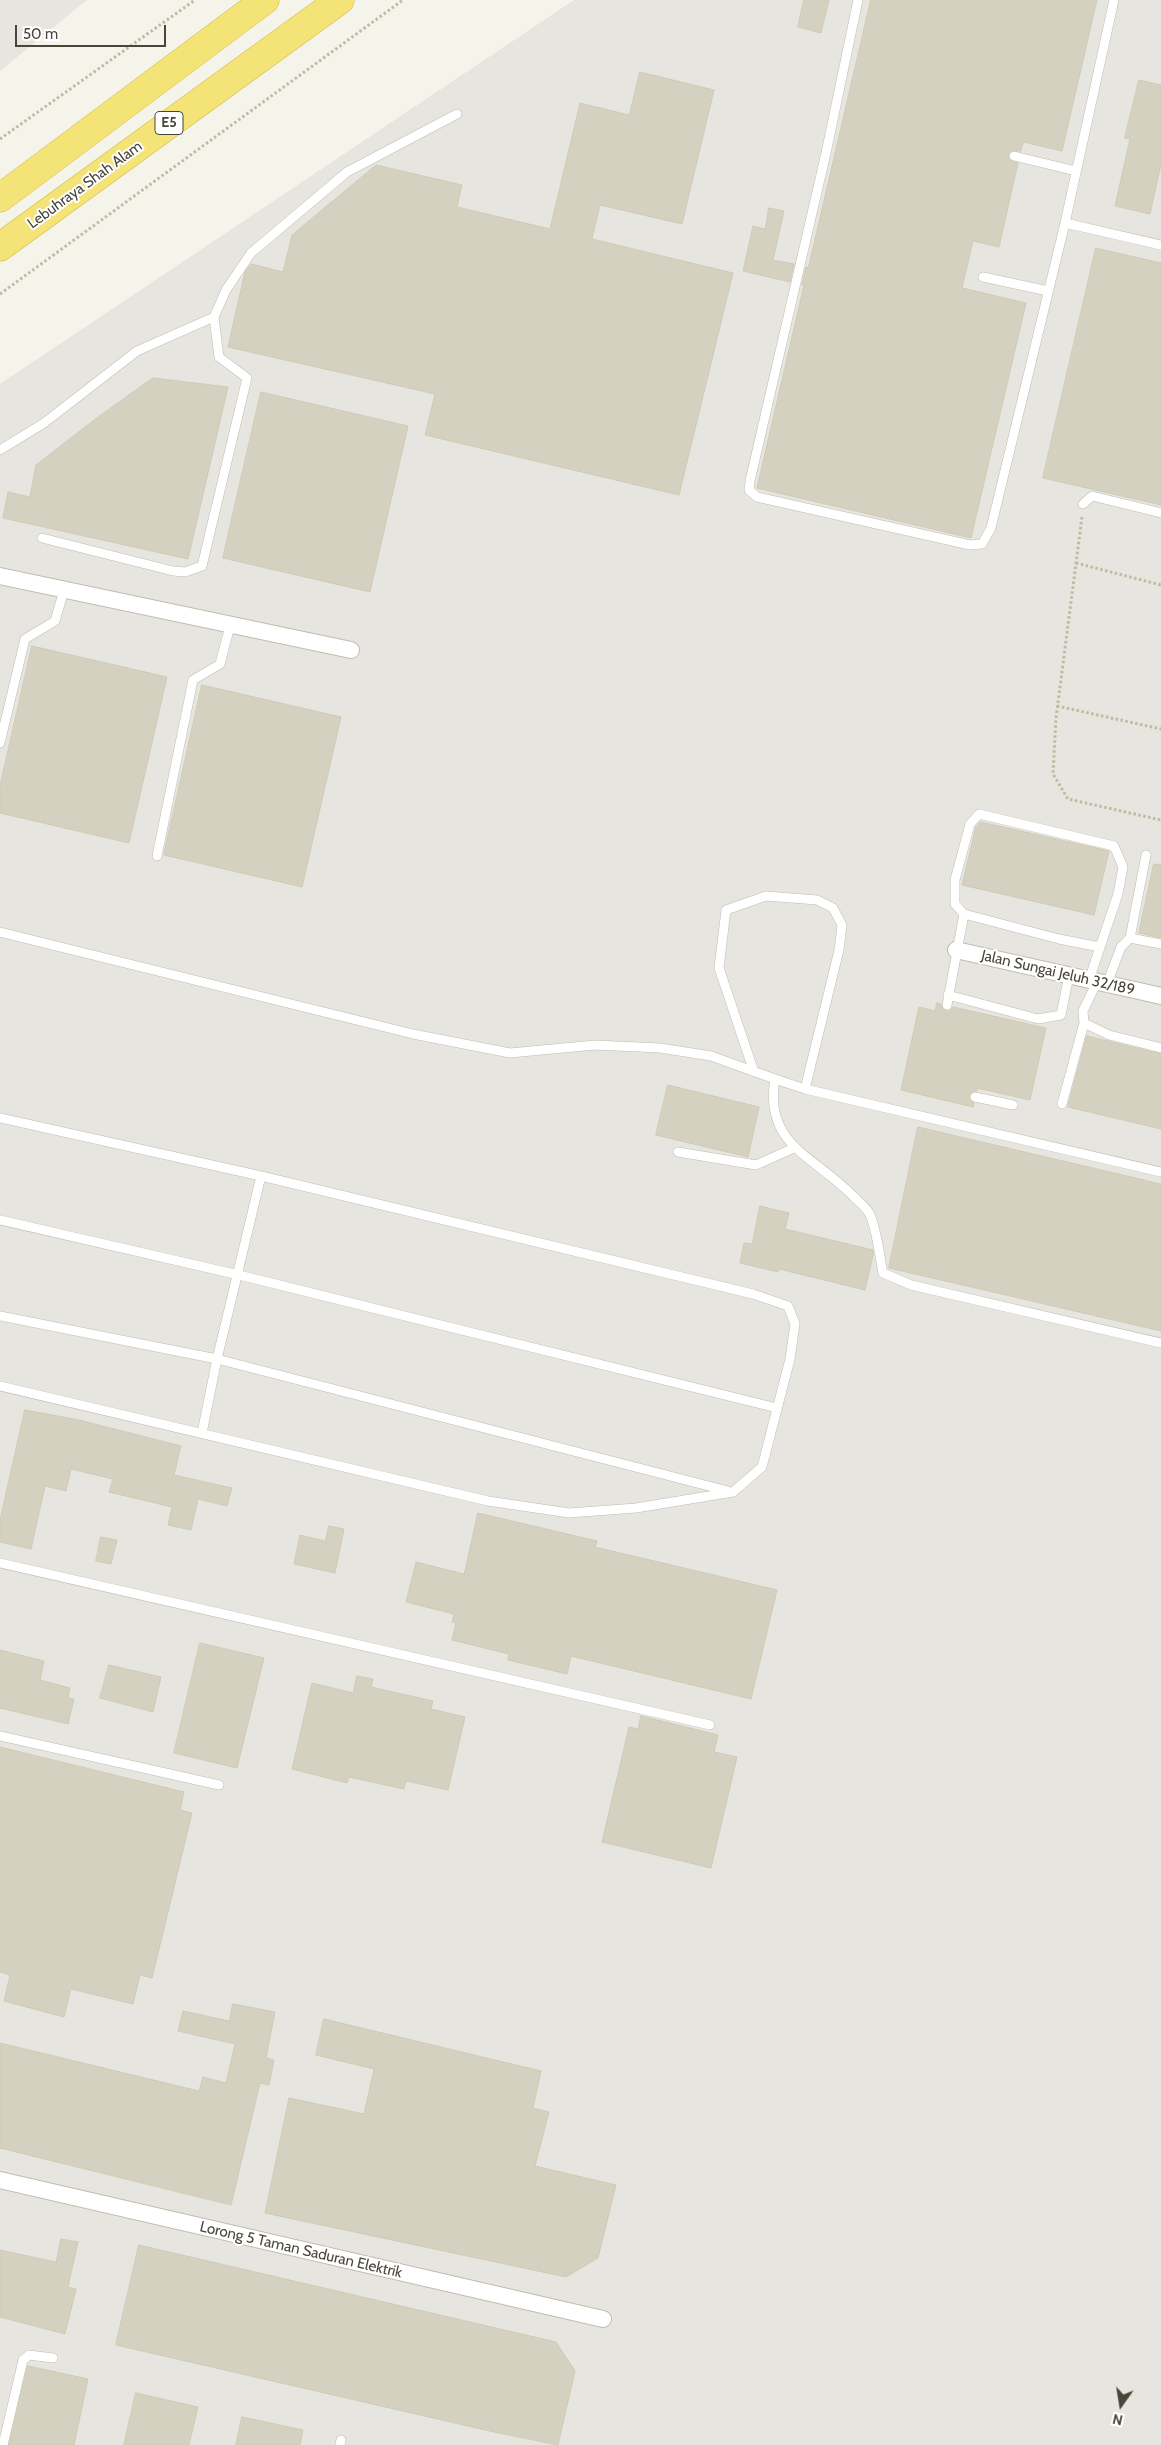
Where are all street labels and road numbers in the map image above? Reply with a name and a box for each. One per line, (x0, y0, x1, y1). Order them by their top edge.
road number: E5 (155, 112, 183, 134)
street label: Lebuhraya Shah Alam (24, 137, 146, 233)
street label: Jalan Sungai Jeluh 32/189 (979, 947, 1137, 999)
street label: Lorong 5 Taman Saduran Elektrik (198, 2218, 404, 2282)

